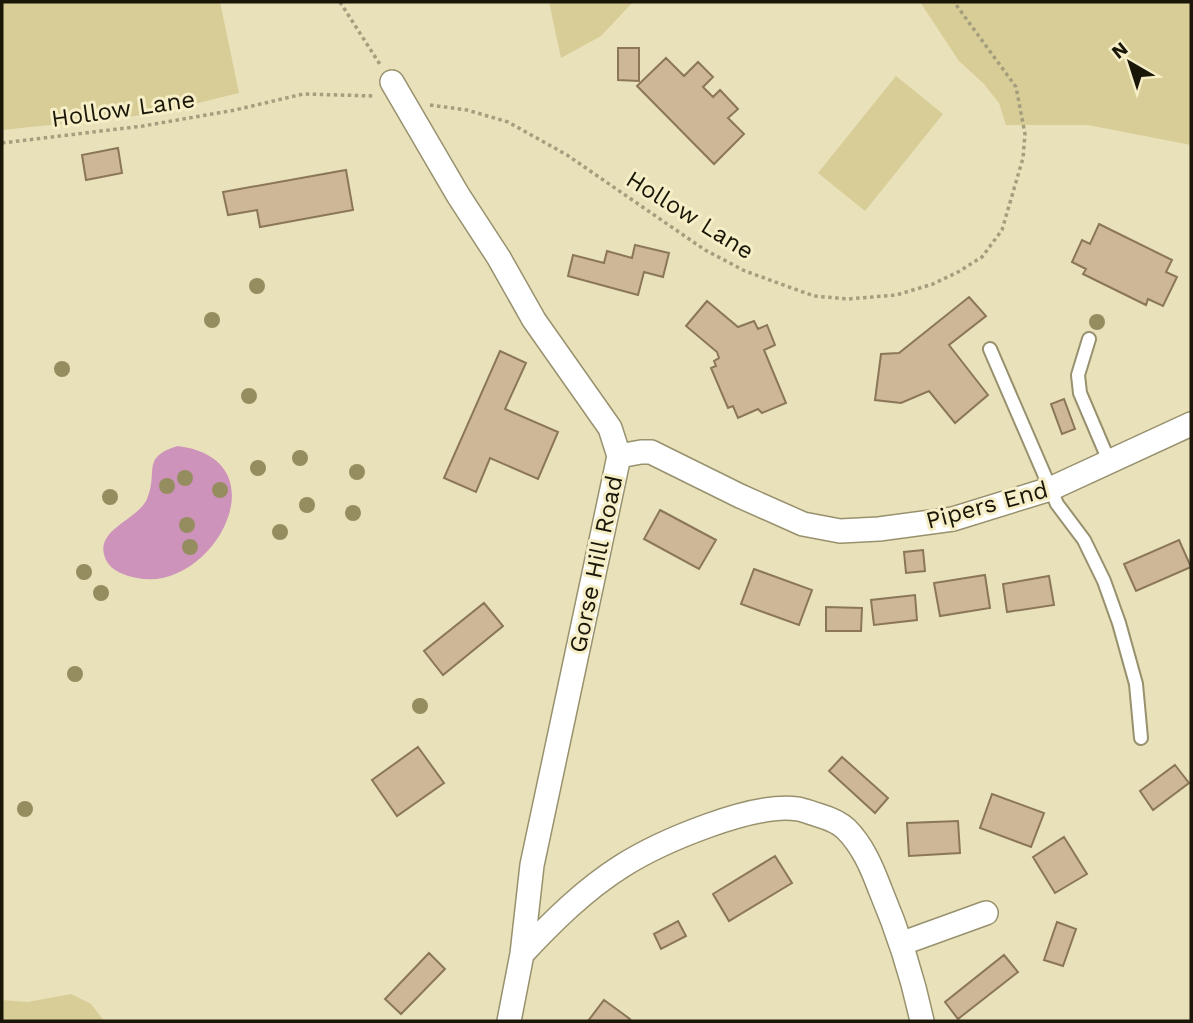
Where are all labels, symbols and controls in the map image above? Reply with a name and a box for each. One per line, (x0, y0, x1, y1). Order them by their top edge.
north arrow (1095, 28, 1165, 98)
text: N (1107, 37, 1132, 64)
street label: Hollow Lane (49, 85, 197, 133)
street label: Hollow Lane (621, 165, 759, 265)
street label: Gorse Hill Road (564, 473, 628, 655)
street label: Pipers End (923, 475, 1051, 535)

